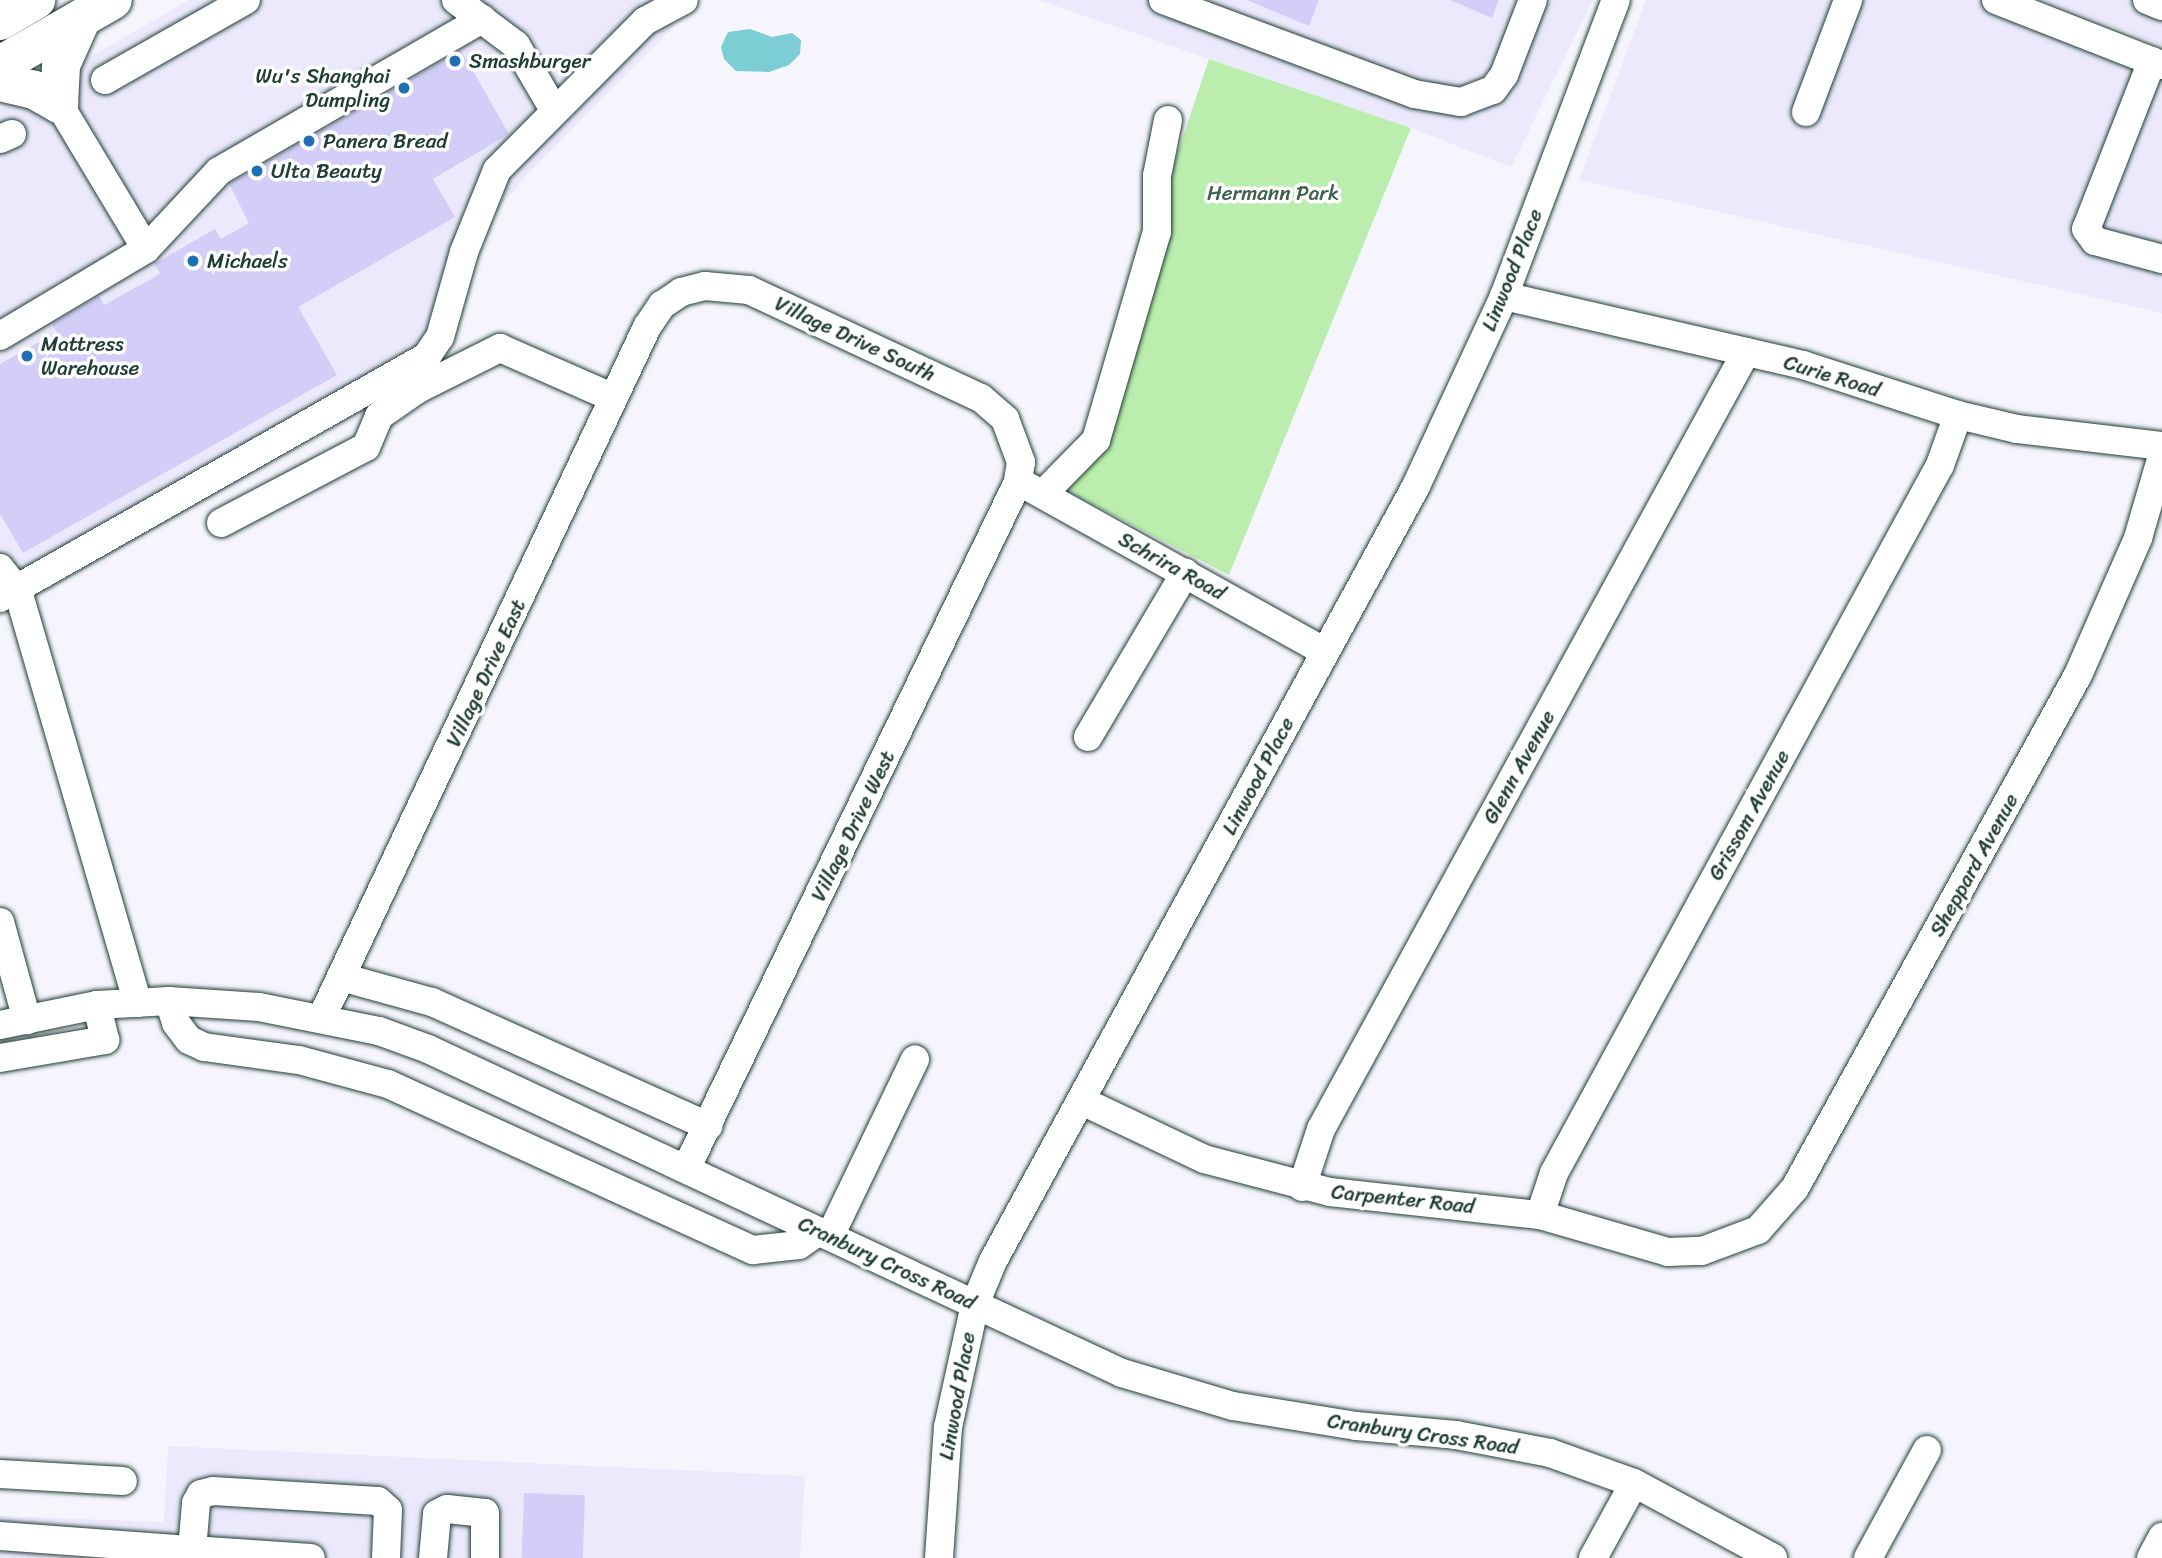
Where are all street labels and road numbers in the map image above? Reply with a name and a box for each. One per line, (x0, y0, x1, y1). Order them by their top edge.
street label: Linwood Place (1476, 205, 1548, 335)
street label: Village Drive South (770, 291, 940, 387)
street label: Curie Road (1781, 349, 1883, 403)
street label: Schrira Road (1114, 526, 1230, 606)
street label: Village Drive East (441, 595, 531, 751)
street label: Glenn Avenue (1478, 706, 1560, 828)
street label: Linwood Place (1216, 713, 1300, 839)
street label: Grissom Avenue (1703, 745, 1795, 885)
street label: Village Drive West (805, 746, 901, 906)
street label: Sheppard Avenue (1924, 789, 2024, 941)
street label: Carpenter Road (1330, 1179, 1476, 1219)
street label: Cranbury Cross Road (795, 1211, 979, 1315)
street label: Linwood Place (933, 1330, 981, 1462)
street label: Cranbury Cross Road (1326, 1408, 1520, 1460)

